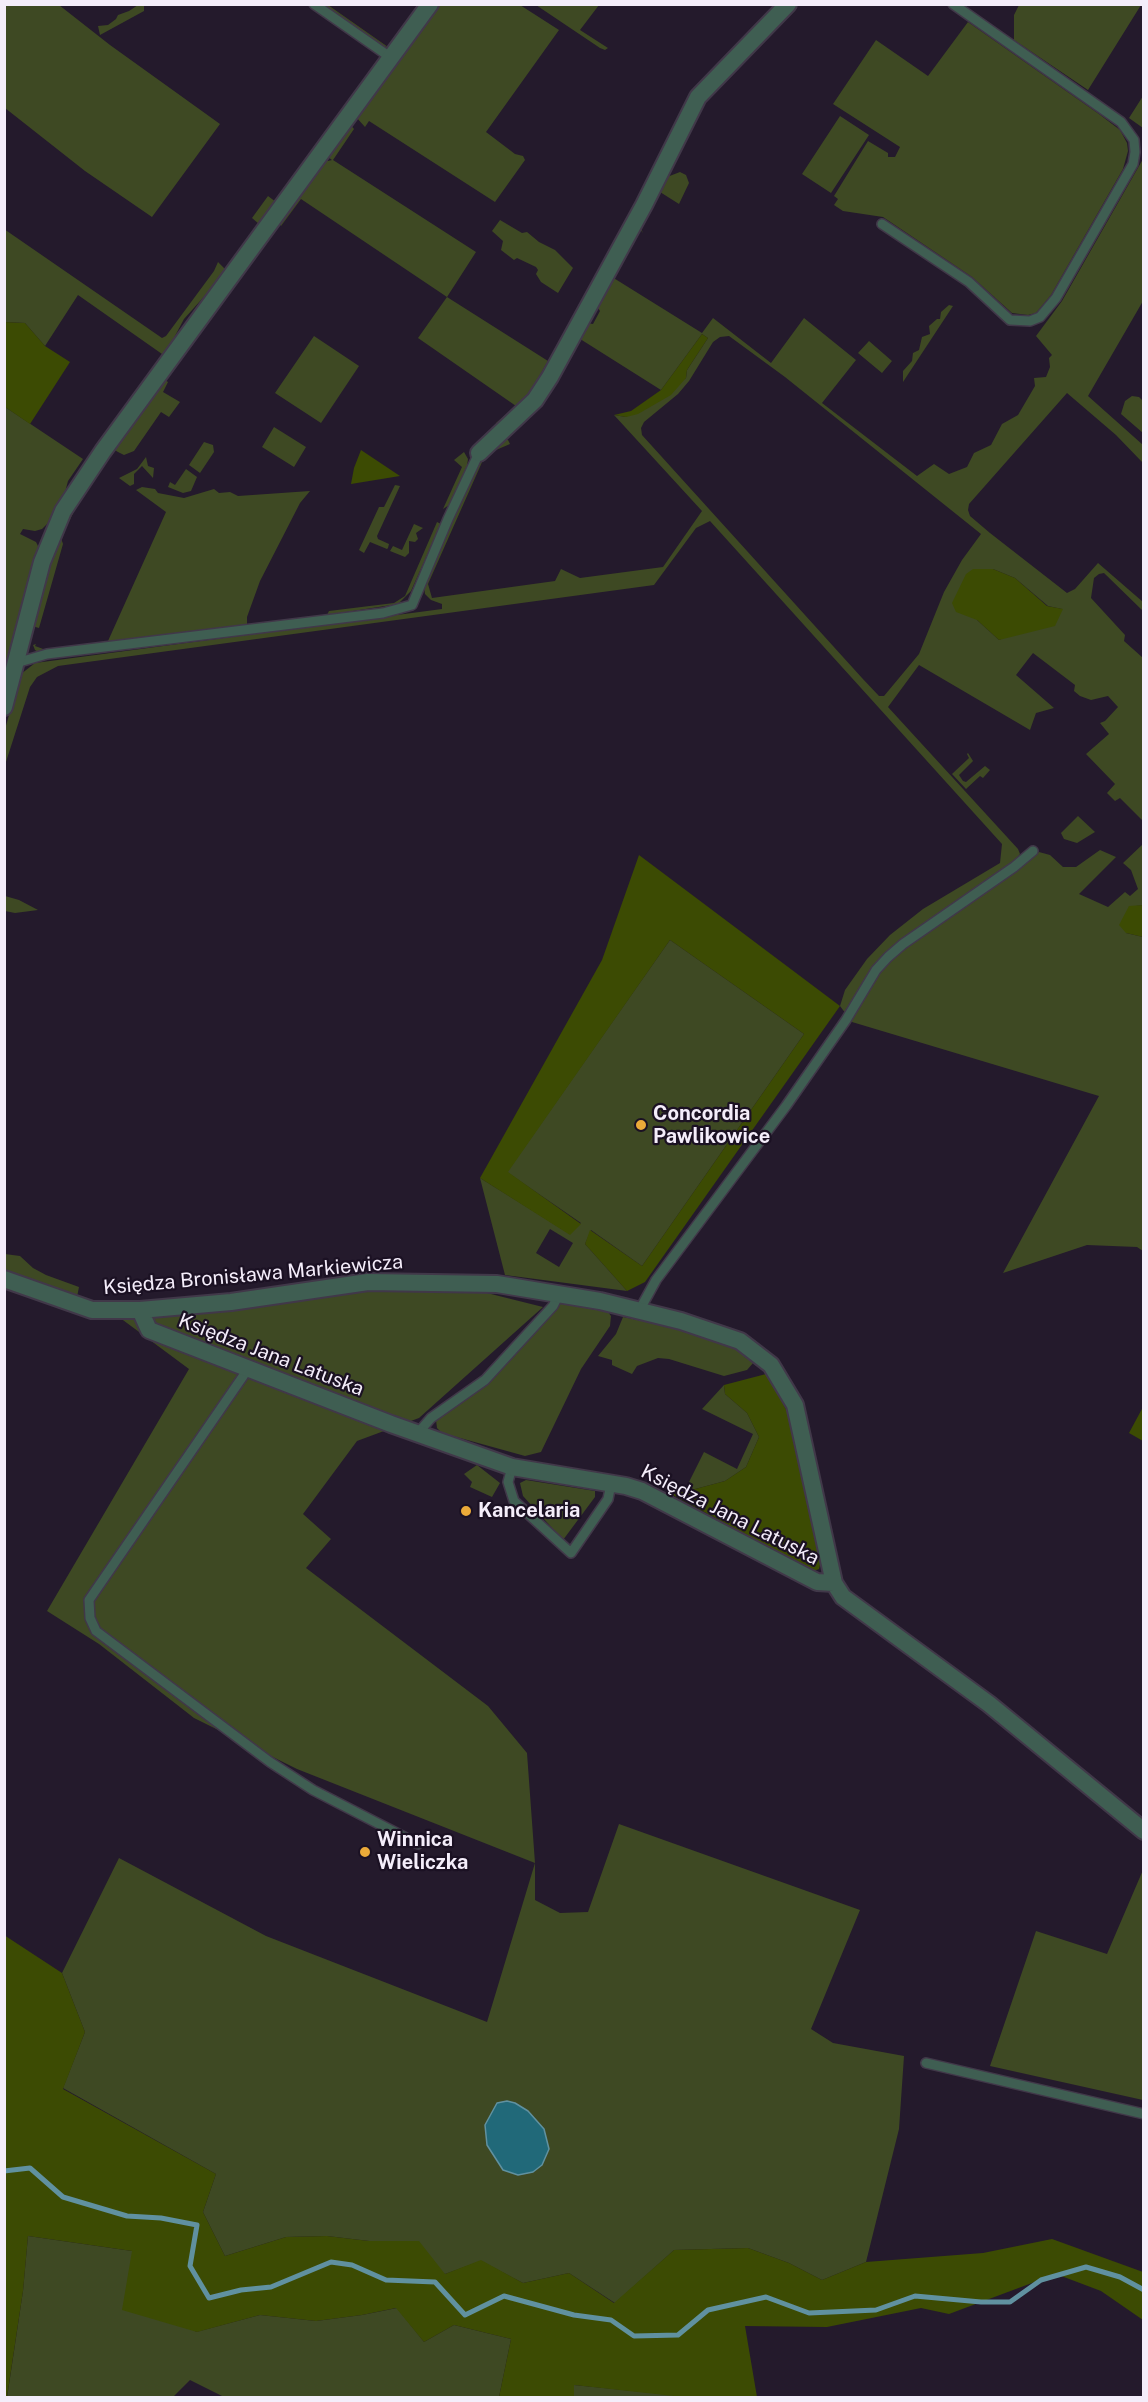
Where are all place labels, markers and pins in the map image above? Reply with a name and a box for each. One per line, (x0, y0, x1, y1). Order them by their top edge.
place label: Concordia Pawlikowice (653, 1102, 770, 1149)
marker: Concordia Pawlikowice (634, 1118, 648, 1132)
place label: Kancelaria (478, 1499, 580, 1523)
marker: Kancelaria (459, 1504, 473, 1518)
place label: Winnica Wieliczka (377, 1828, 468, 1875)
marker: Winnica Wieliczka (358, 1845, 372, 1859)

